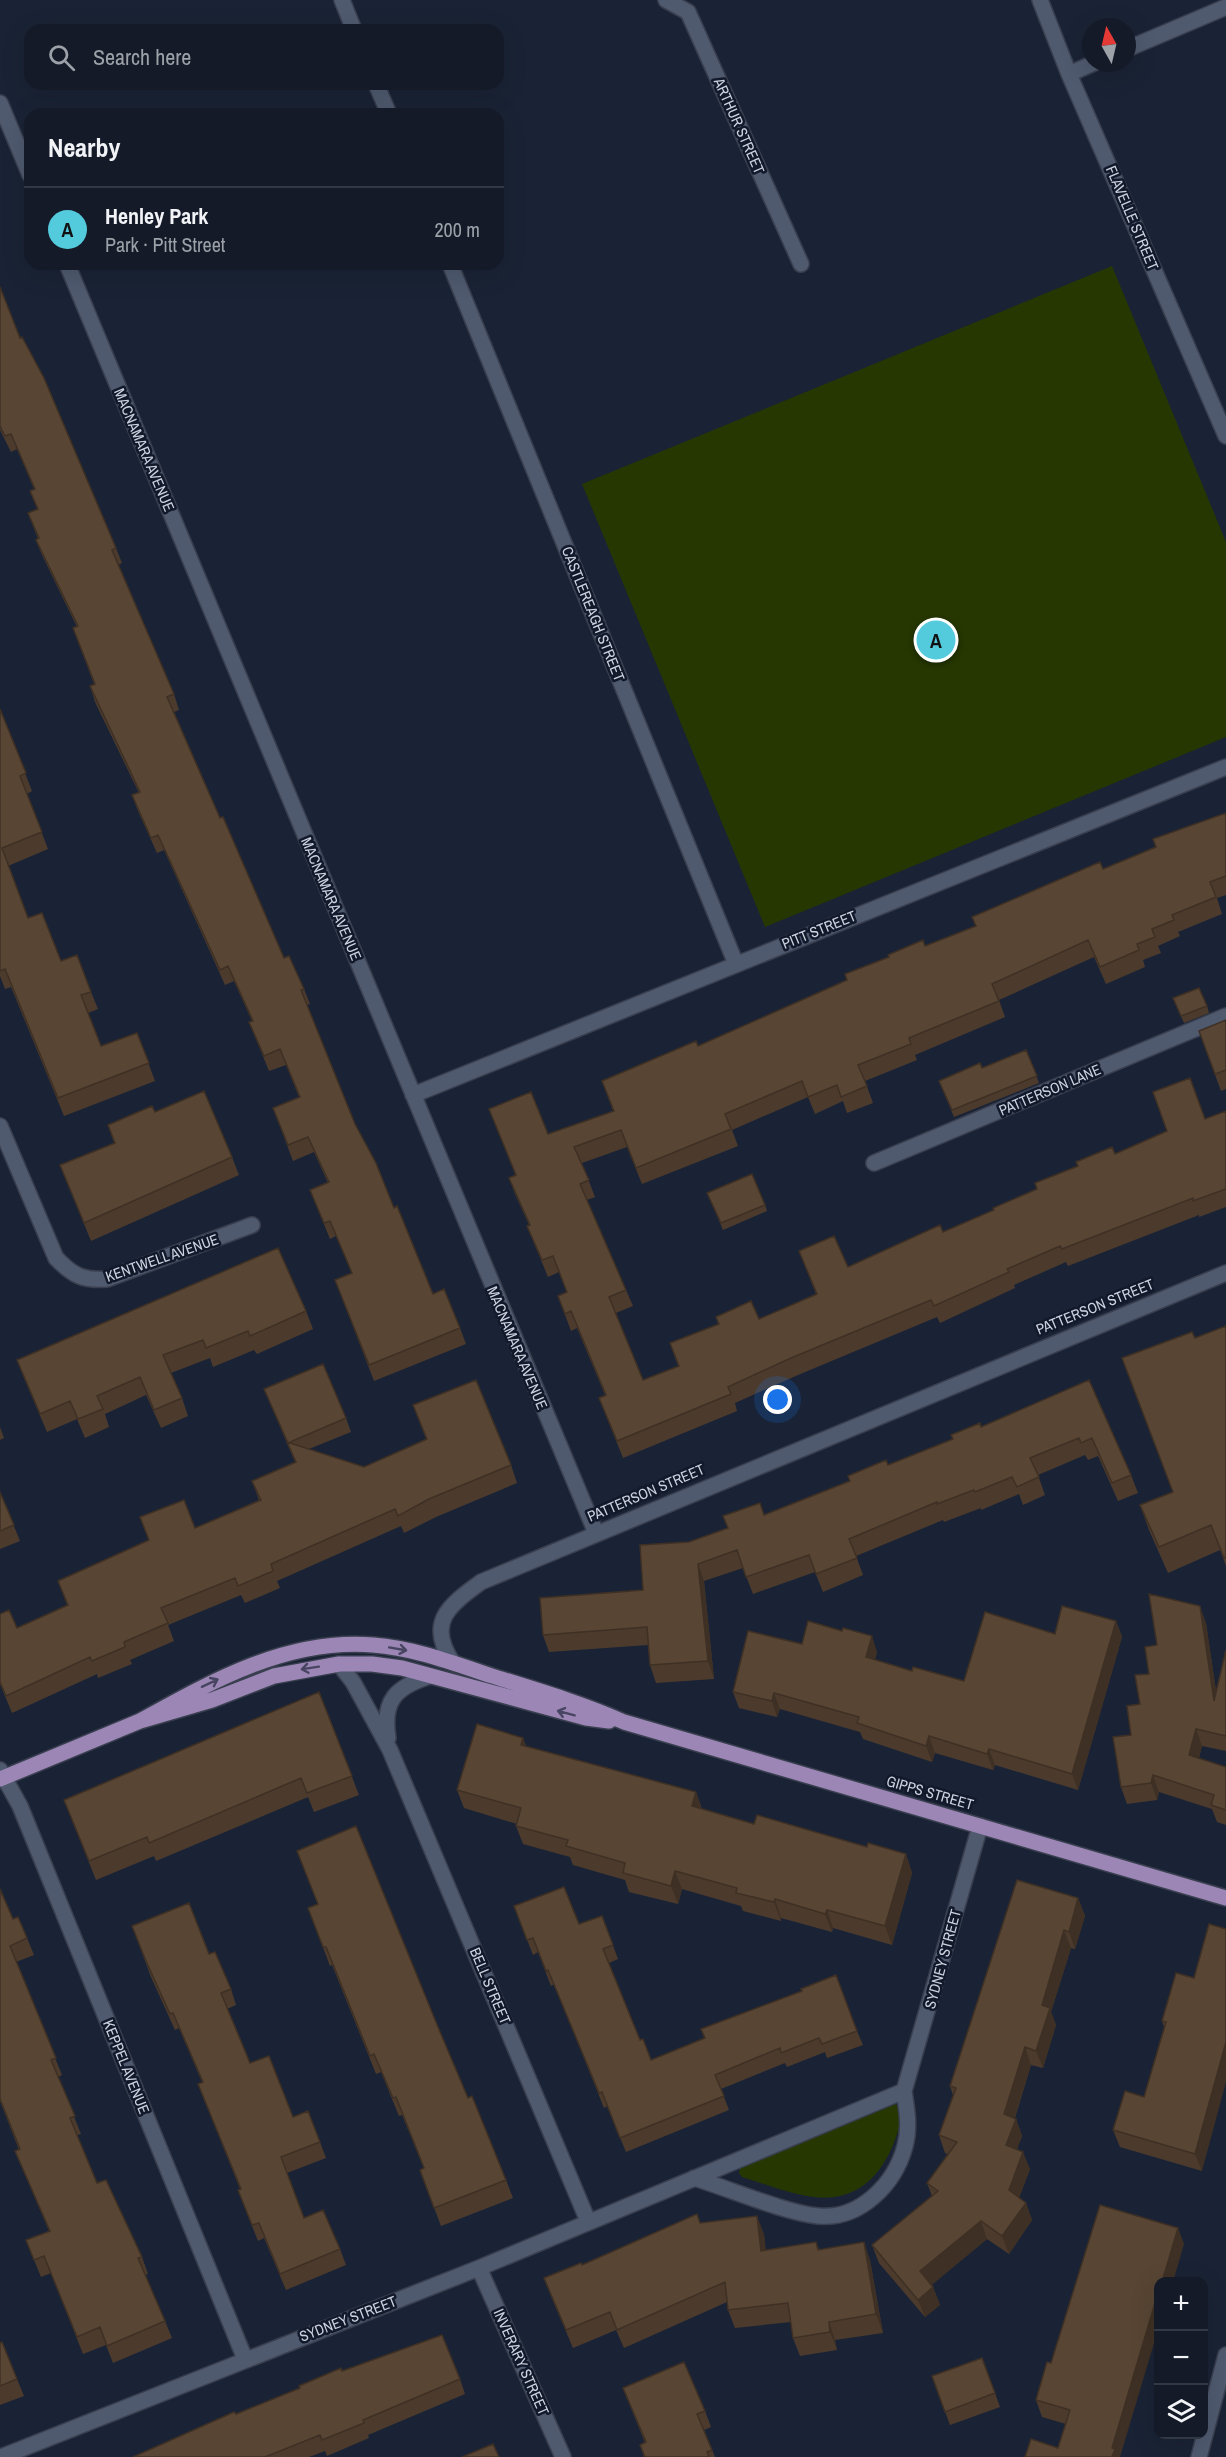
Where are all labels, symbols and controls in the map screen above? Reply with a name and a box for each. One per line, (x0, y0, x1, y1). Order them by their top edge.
north arrow (1082, 18, 1136, 72)
search box (24, 24, 504, 90)
icon: search (45, 41, 78, 74)
text: Search here (93, 42, 191, 72)
street label: ARTHUR STREET (709, 74, 770, 178)
text: Nearby (48, 130, 120, 165)
street label: FLAVELLE STREET (1101, 162, 1164, 274)
text: Henley Park (105, 201, 208, 231)
text: A (62, 216, 73, 243)
text: 200 m (434, 216, 480, 243)
text: Park · Pitt Street (105, 231, 225, 258)
street label: MACNAMARA AVENUE (109, 385, 180, 515)
street label: CASTLEREAGH STREET (557, 543, 630, 685)
pin: A (916, 618, 956, 662)
street label: MACNAMARA AVENUE (296, 834, 367, 964)
street label: PITT STREET (779, 905, 860, 954)
street label: PATTERSON LANE (996, 1059, 1104, 1120)
street label: KENTWELL AVENUE (103, 1228, 221, 1287)
street label: PATTERSON STREET (1033, 1273, 1157, 1340)
street label: MACNAMARA AVENUE (482, 1283, 553, 1413)
your location (763, 1385, 792, 1414)
street label: PATTERSON STREET (584, 1458, 708, 1527)
one-way arrow (387, 1644, 407, 1655)
one-way arrow (301, 1663, 321, 1674)
one-way arrow (200, 1677, 218, 1689)
one-way arrow (557, 1707, 576, 1718)
street label: GIPPS STREET (884, 1770, 977, 1815)
street label: SYDNEY STREET (919, 1906, 966, 2011)
street label: BELL STREET (465, 1944, 516, 2028)
street label: KEPPEL AVENUE (98, 2017, 155, 2117)
map controls (1154, 2277, 1208, 2439)
button: + (1154, 2277, 1208, 2331)
street label: SYDNEY STREET (296, 2290, 400, 2347)
street label: INVERARY STREET (489, 2305, 555, 2419)
button: − (1154, 2331, 1208, 2385)
button: layers (1154, 2385, 1208, 2439)

